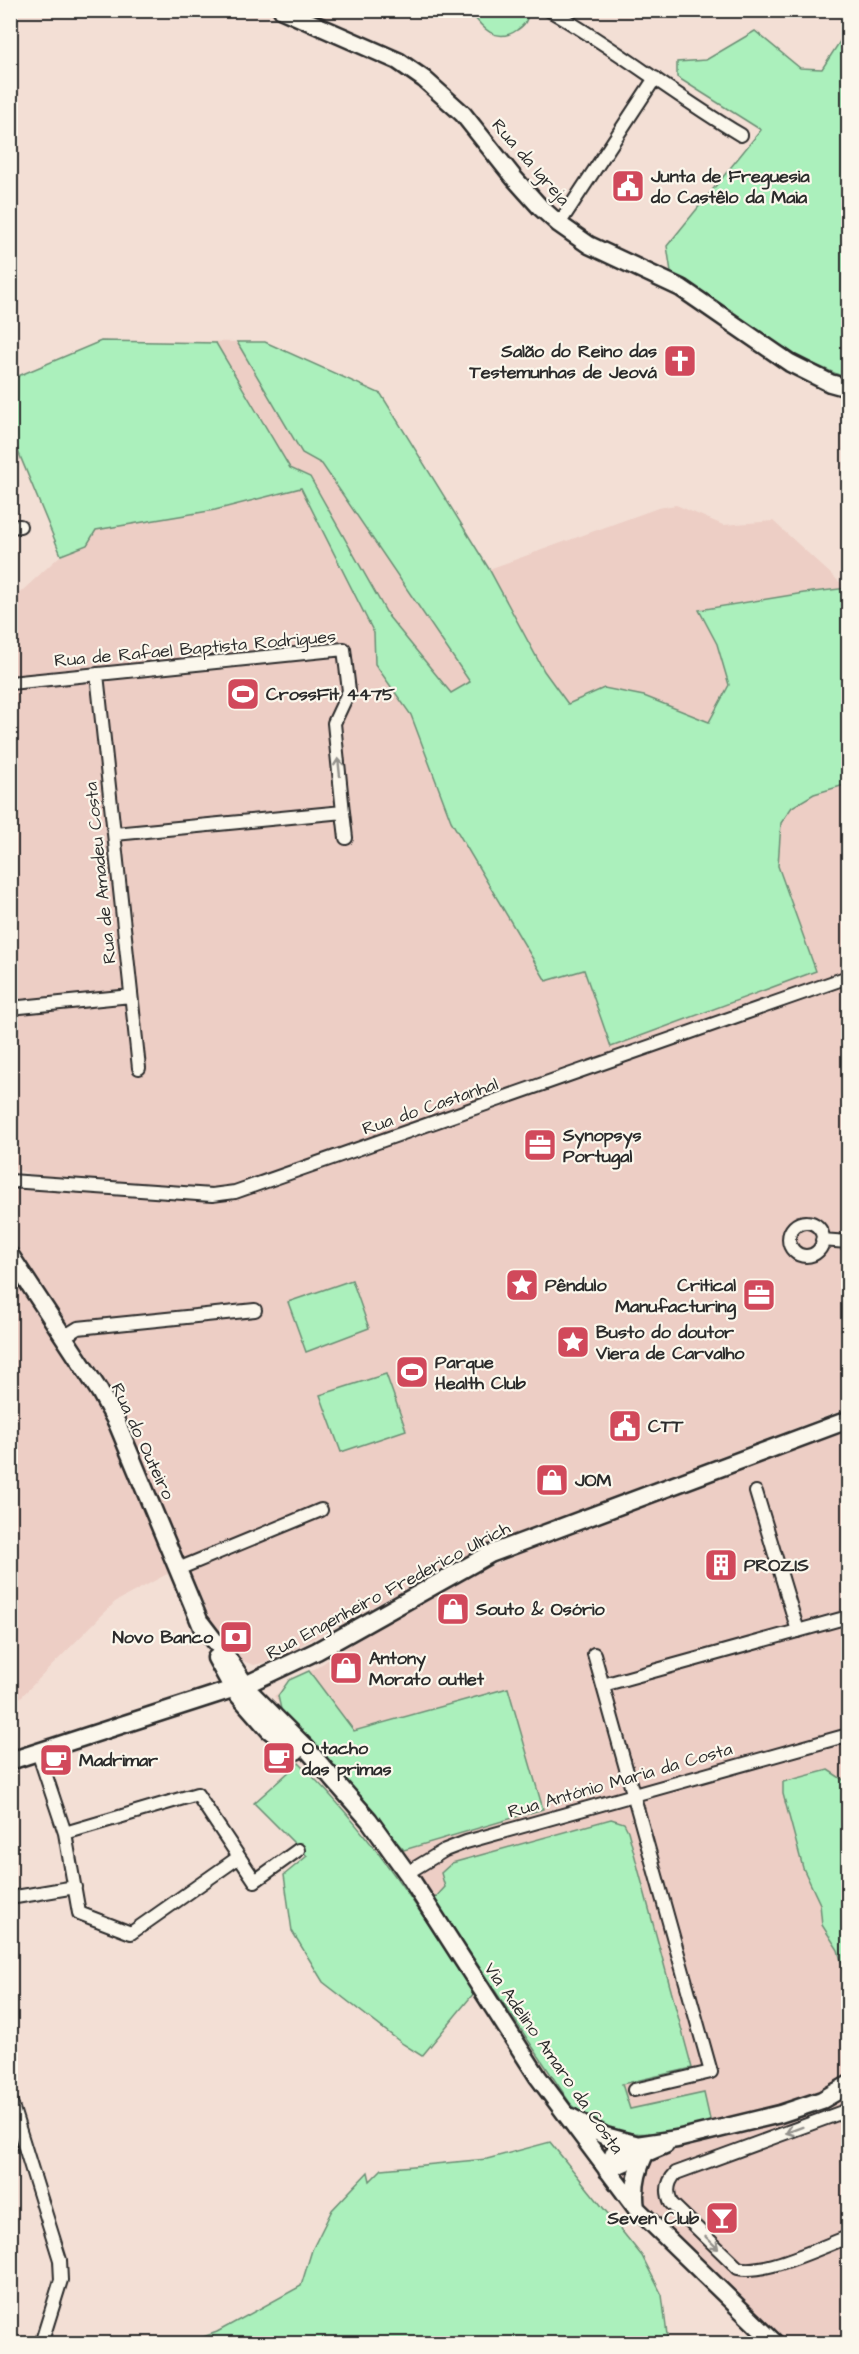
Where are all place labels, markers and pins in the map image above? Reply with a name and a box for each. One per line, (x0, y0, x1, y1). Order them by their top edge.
place label: Junta de Freguesia do Castêlo da Maia (650, 164, 811, 210)
public building icon: Junta de Freguesia do Castêlo da Maia (610, 168, 646, 204)
place label: Salão do Reino das Testemunhas de Jeová (468, 339, 658, 385)
church icon: Salão do Reino das Testemunhas de Jeová (662, 343, 698, 379)
sports icon: CrossFit 4475 (225, 676, 261, 712)
place label: CrossFit 4475 (266, 682, 395, 707)
place label: Synopsys Portugal (562, 1123, 642, 1170)
office icon: Synopsys Portugal (522, 1127, 558, 1163)
place icon: Pêndulo (504, 1267, 540, 1303)
place label: Pêndulo (545, 1273, 607, 1298)
place label: Critical Manufacturing (615, 1273, 737, 1320)
office icon: Critical Manufacturing (741, 1277, 777, 1313)
place label: Busto do doutor Viera de Carvalho (595, 1320, 745, 1366)
place icon: Busto do doutor Viera de Carvalho (555, 1324, 591, 1360)
place label: Parque Health Club (435, 1350, 527, 1396)
sports icon: Parque Health Club (394, 1354, 430, 1390)
public building icon: CTT (607, 1408, 643, 1444)
place label: CTT (648, 1414, 684, 1439)
shop icon: JOM (534, 1462, 570, 1498)
place label: JOM (574, 1468, 612, 1493)
building icon: PROZIS (703, 1547, 739, 1583)
place label: PROZIS (744, 1553, 809, 1578)
shop icon: Souto & Osório (435, 1591, 471, 1627)
place label: Souto & Osório (475, 1597, 606, 1622)
bank icon: Novo Banco (218, 1619, 254, 1655)
place label: Novo Banco (112, 1625, 214, 1650)
place label: Antony Morato outlet (369, 1646, 485, 1692)
shop icon: Antony Morato outlet (328, 1650, 364, 1686)
place label: O tacho das primas (301, 1736, 392, 1782)
cafe icon: O tacho das primas (261, 1740, 297, 1776)
cafe icon: Madrimar (38, 1742, 74, 1778)
place label: Madrimar (79, 1748, 158, 1773)
bar icon: Seven Club (704, 2200, 740, 2236)
place label: Seven Club (607, 2206, 700, 2231)

